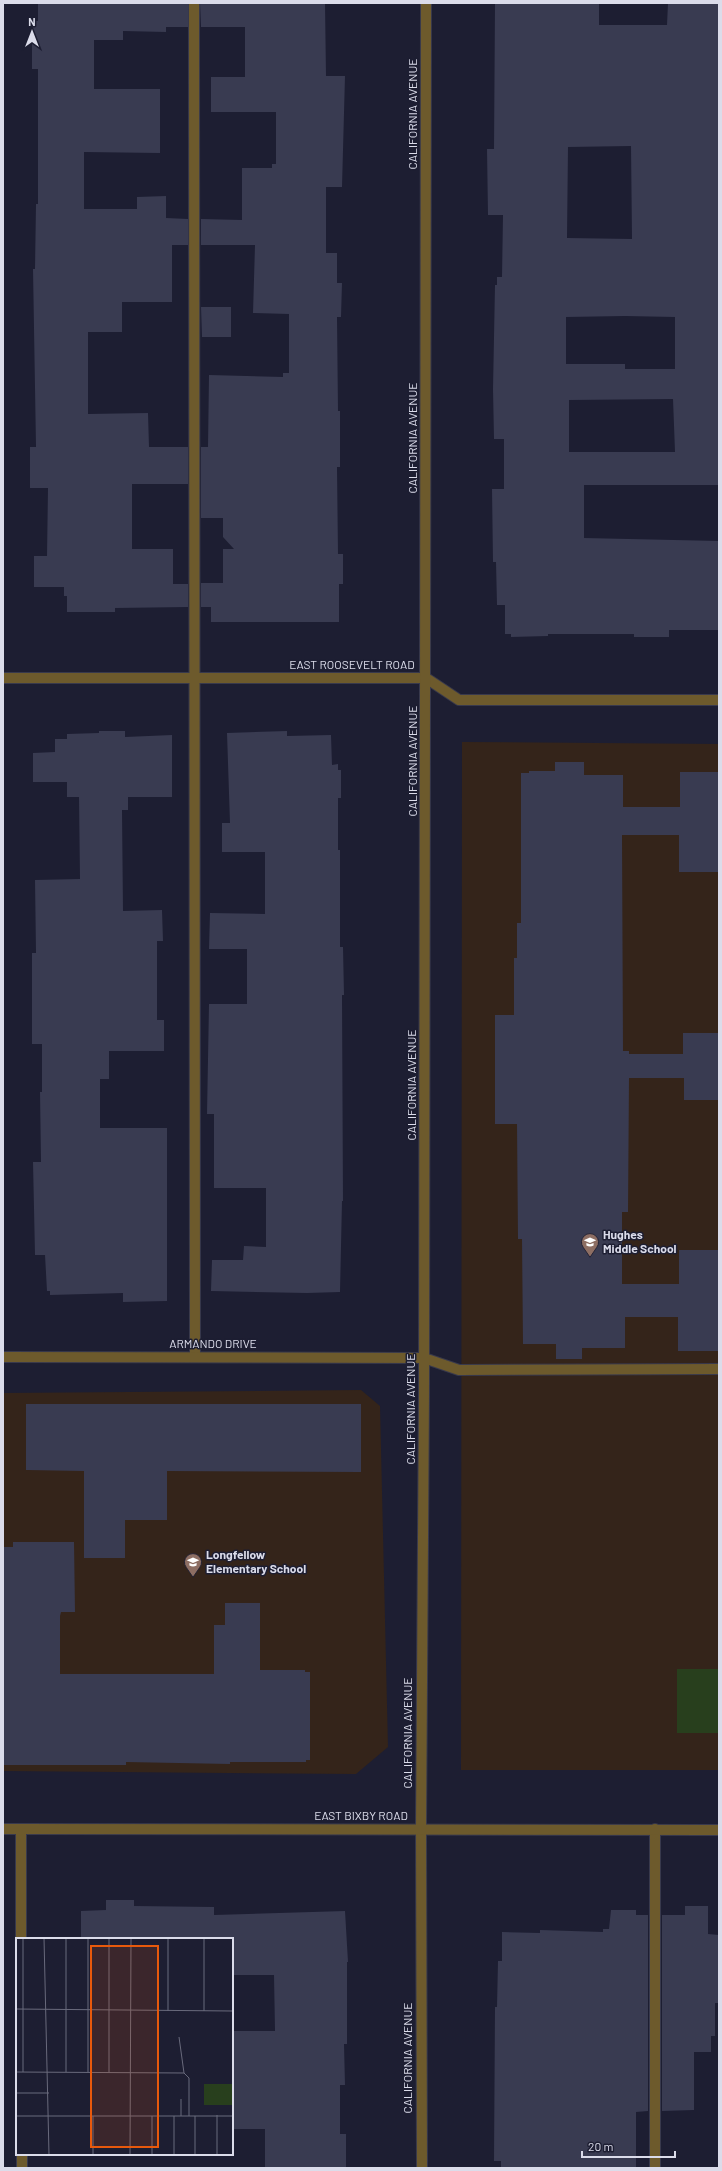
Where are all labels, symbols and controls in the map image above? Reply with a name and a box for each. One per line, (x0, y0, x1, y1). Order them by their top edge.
north arrow (12, 12, 52, 52)
text: N (28, 15, 36, 28)
street label: CALIFORNIA AVENUE (405, 59, 419, 169)
street label: CALIFORNIA AVENUE (405, 383, 419, 493)
street label: EAST ROOSEVELT ROAD (289, 657, 415, 671)
street label: CALIFORNIA AVENUE (405, 706, 419, 816)
street label: CALIFORNIA AVENUE (404, 1030, 418, 1140)
place label: Hughes Middle School (603, 1227, 677, 1255)
school or university icon: Hughes Middle School (580, 1232, 600, 1257)
street label: ARMANDO DRIVE (169, 1336, 257, 1350)
street label: CALIFORNIA AVENUE (403, 1354, 417, 1464)
place label: Longfellow Elementary School (206, 1547, 306, 1575)
school or university icon: Longfellow Elementary School (183, 1552, 203, 1577)
street label: CALIFORNIA AVENUE (400, 1678, 414, 1788)
street label: EAST BIXBY ROAD (314, 1808, 408, 1822)
inset map (16, 1938, 233, 2155)
street label: CALIFORNIA AVENUE (400, 2003, 414, 2113)
scale bar (582, 2133, 675, 2159)
text: 20 m (588, 2139, 614, 2153)

